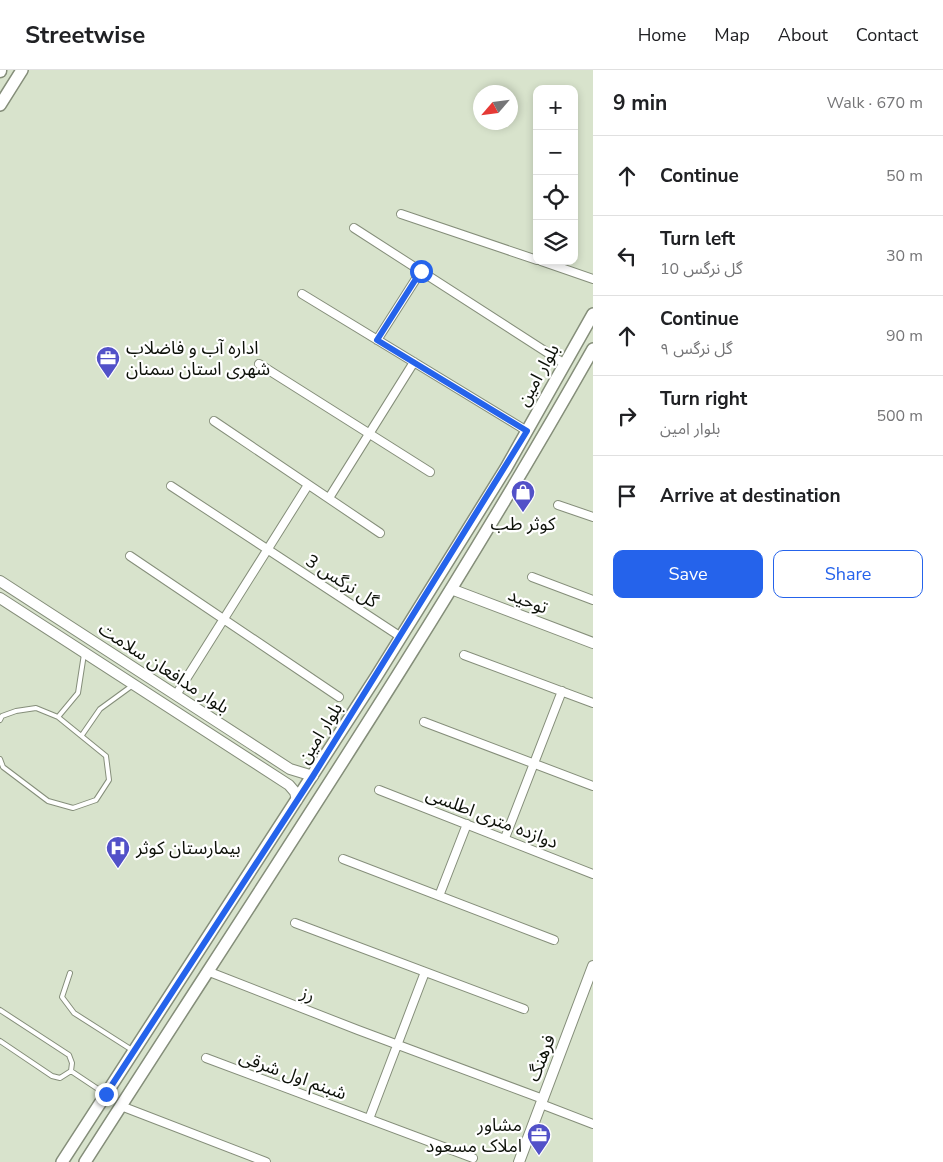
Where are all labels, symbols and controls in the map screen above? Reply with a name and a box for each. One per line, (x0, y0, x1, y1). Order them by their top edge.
text: Streetwise (25, 19, 145, 51)
text: Home (638, 23, 686, 47)
text: Map (714, 23, 750, 47)
text: About (778, 23, 828, 47)
text: Contact (856, 23, 918, 47)
north arrow (473, 85, 518, 130)
map controls (533, 85, 578, 265)
button: + (533, 85, 578, 130)
text: 9 min (613, 89, 667, 117)
text: Walk · 670 m (827, 92, 923, 114)
button: − (533, 130, 578, 175)
icon: ahead (613, 162, 641, 190)
text: Continue (660, 163, 739, 189)
text: 50 m (886, 165, 923, 187)
button: locate (533, 175, 578, 220)
button: layers (533, 220, 578, 265)
text: Turn left (660, 226, 735, 252)
icon: left (613, 242, 641, 270)
text: 30 m (886, 245, 923, 267)
text: گل نرگس 10 (660, 258, 743, 280)
route start (410, 260, 433, 283)
text: Continue (660, 306, 739, 332)
icon: ahead (613, 322, 641, 350)
text: 90 m (886, 325, 923, 347)
place label: اداره آب و فاضلاب شهری استان سمنان (126, 336, 270, 381)
text: گل نرگس ۹ (660, 338, 733, 360)
street label: بلوار امین (511, 340, 565, 410)
office icon: اداره آب و فاضلاب شهری استان سمنان (95, 345, 121, 379)
text: Turn right (660, 386, 747, 412)
icon: right (613, 402, 641, 430)
text: 500 m (876, 405, 923, 427)
text: بلوار امین (660, 418, 720, 440)
shop icon: کوثر طب (510, 479, 536, 513)
icon: arrive (613, 482, 641, 510)
text: Arrive at destination (660, 483, 841, 509)
place label: کوثر طب (491, 512, 556, 536)
street label: گل نرگس 3 (301, 549, 383, 614)
button: Save (613, 550, 763, 598)
button: Share (773, 550, 923, 598)
street label: توحید (505, 582, 551, 620)
street label: بلوار مدافعان سلامت (94, 617, 234, 719)
street label: بلوار امین (292, 698, 348, 768)
street label: دوازده متری اطلسی (423, 782, 561, 854)
hospital icon: بیمارستان کوثر (105, 835, 131, 869)
place label: بیمارستان کوثر (135, 836, 241, 860)
street label: رز (296, 980, 319, 1008)
street label: فرهنگ (521, 1031, 561, 1085)
street label: شبنم اول شرقی (236, 1044, 350, 1106)
route end (95, 1083, 118, 1106)
place label: مشاور املاک مسعود (426, 1113, 522, 1158)
office icon: مشاور املاک مسعود (526, 1122, 552, 1156)

